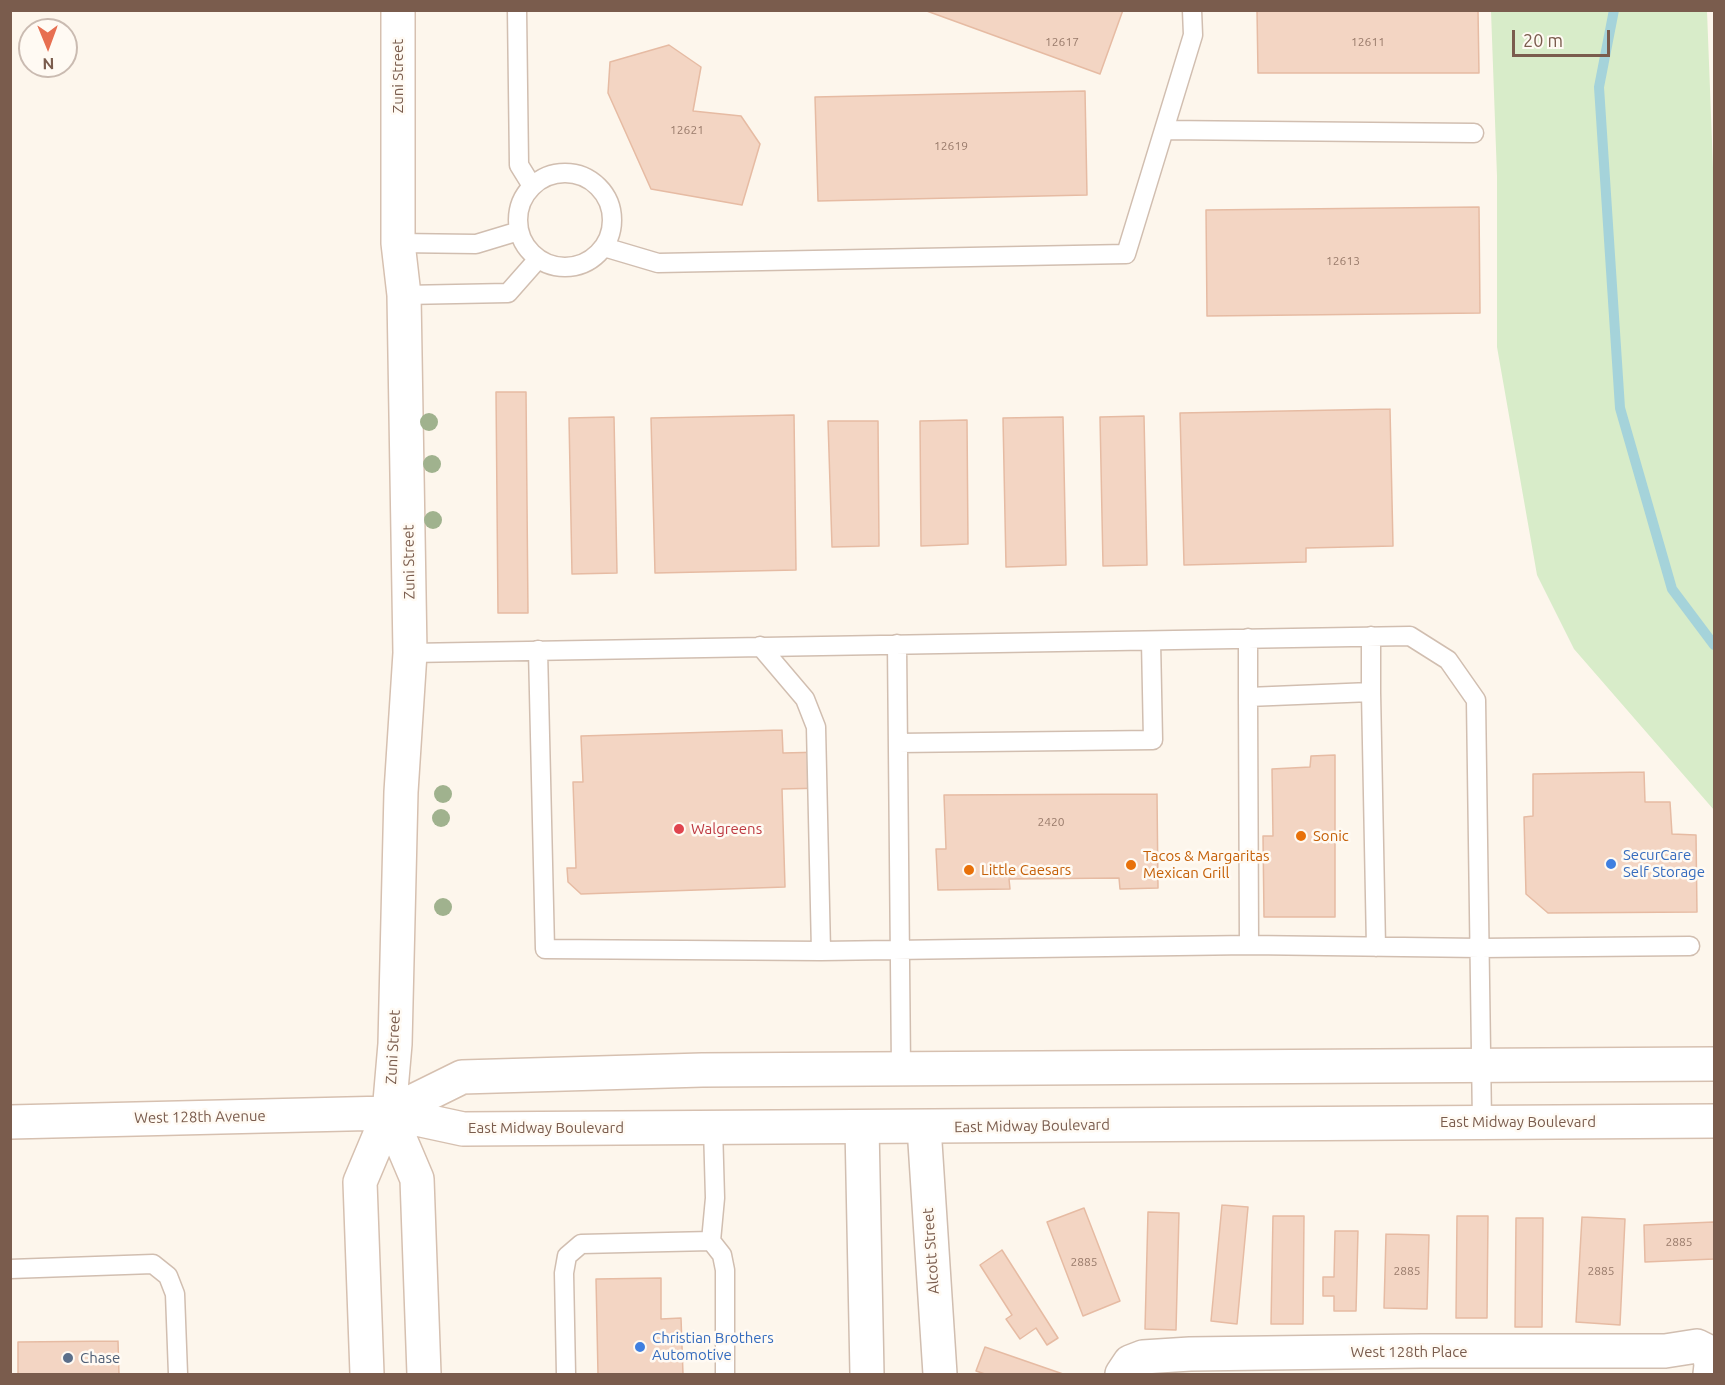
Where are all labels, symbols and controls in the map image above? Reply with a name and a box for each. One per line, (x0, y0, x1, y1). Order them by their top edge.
north arrow (18, 18, 78, 78)
scale bar (1515, 18, 1612, 56)
text: 20 m (1523, 30, 1563, 50)
house number: 12617 (1045, 35, 1079, 49)
house number: 12611 (1351, 35, 1385, 49)
street label: Zuni Street (389, 39, 407, 113)
text: N (42, 55, 54, 73)
house number: 12621 (670, 123, 704, 137)
house number: 12619 (934, 139, 968, 153)
house number: 12613 (1326, 254, 1360, 268)
street label: Zuni Street (399, 525, 419, 599)
house number: 2420 (1037, 815, 1065, 829)
place label: Walgreens (691, 820, 762, 838)
marker: Walgreens (672, 822, 686, 836)
place label: Sonic (1313, 827, 1349, 845)
marker: Sonic (1294, 829, 1308, 843)
place label: SecurCare Self Storage (1623, 846, 1705, 881)
place label: Tacos & Margaritas Mexican Grill (1143, 847, 1270, 882)
marker: SecurCare Self Storage (1604, 857, 1618, 871)
marker: Tacos & Margaritas Mexican Grill (1124, 858, 1138, 872)
place label: Little Caesars (981, 861, 1071, 879)
marker: Little Caesars (962, 863, 976, 877)
street label: Zuni Street (382, 1009, 404, 1085)
street label: West 128th Avenue (134, 1107, 266, 1127)
street label: East Midway Boulevard (1440, 1113, 1596, 1131)
street label: East Midway Boulevard (954, 1116, 1110, 1136)
street label: East Midway Boulevard (468, 1119, 624, 1137)
street label: Alcott Street (919, 1207, 943, 1295)
house number: 2885 (1665, 1235, 1693, 1249)
house number: 2885 (1070, 1255, 1098, 1269)
house number: 2885 (1393, 1264, 1421, 1278)
house number: 2885 (1587, 1264, 1615, 1278)
place label: Christian Brothers Automotive (652, 1329, 774, 1364)
marker: Christian Brothers Automotive (633, 1340, 647, 1354)
street label: West 128th Place (1351, 1343, 1467, 1361)
place label: Chase (80, 1349, 120, 1367)
marker: Chase (61, 1351, 75, 1365)

